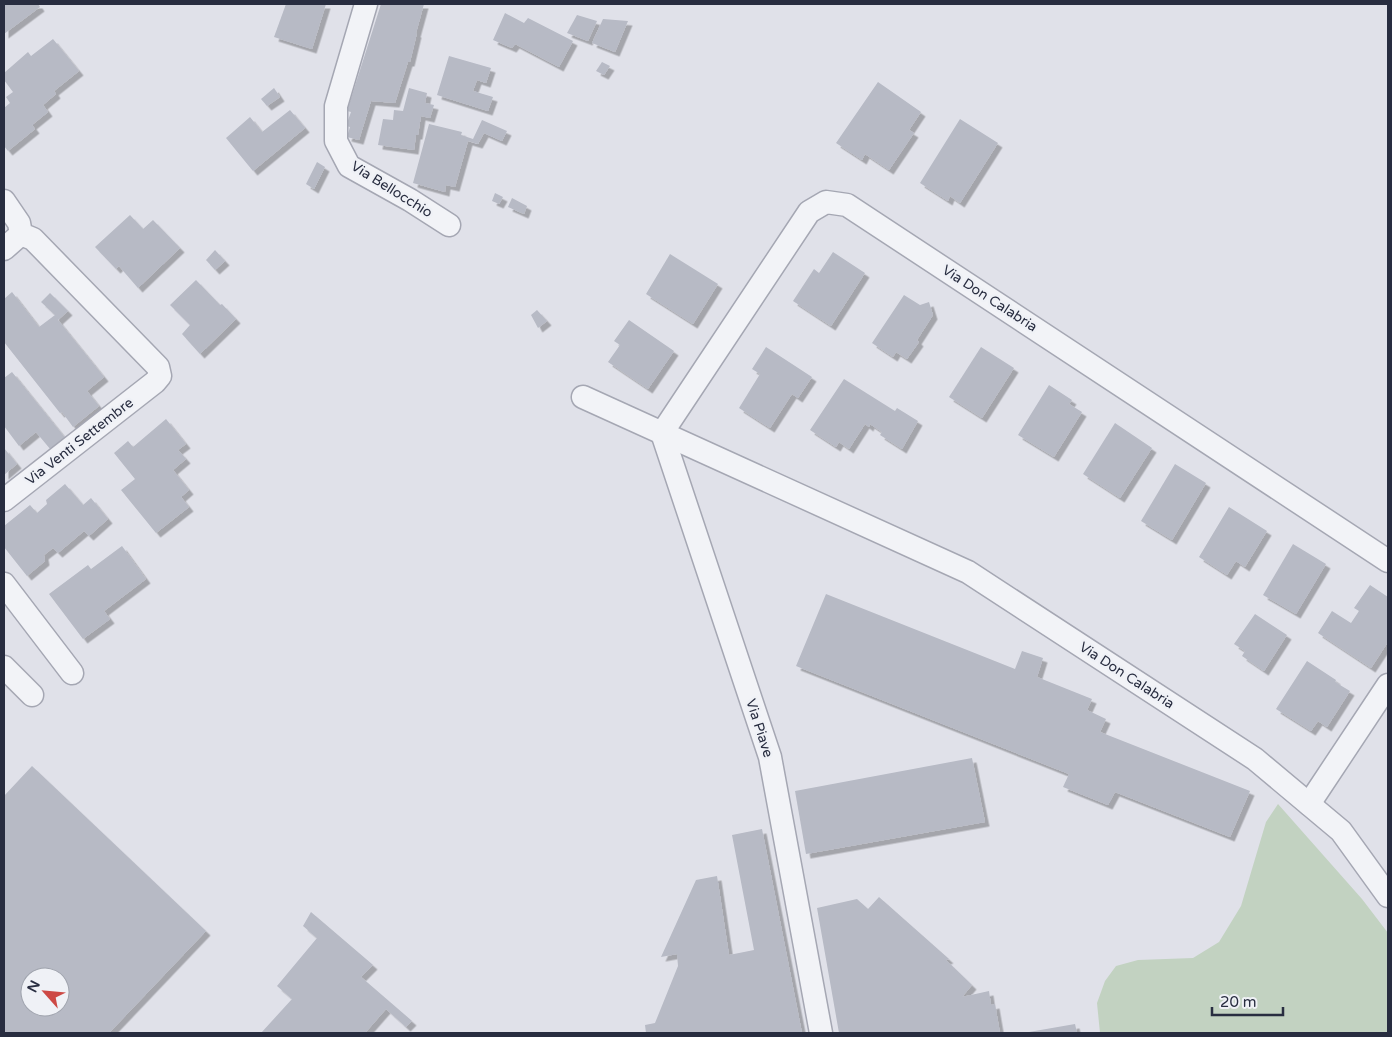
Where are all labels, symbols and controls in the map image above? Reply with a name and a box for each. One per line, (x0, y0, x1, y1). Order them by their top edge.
street label: Via Bellocchio (348, 158, 436, 221)
street label: Via Don Calabria (939, 261, 1040, 336)
street label: Via Venti Settembre (22, 394, 137, 489)
street label: Via Don Calabria (1076, 638, 1177, 713)
street label: Via Piave (742, 697, 777, 760)
north arrow (20, 967, 70, 1017)
text: N (24, 977, 44, 995)
scale bar (1212, 984, 1283, 1016)
text: 20 m (1220, 993, 1257, 1011)

